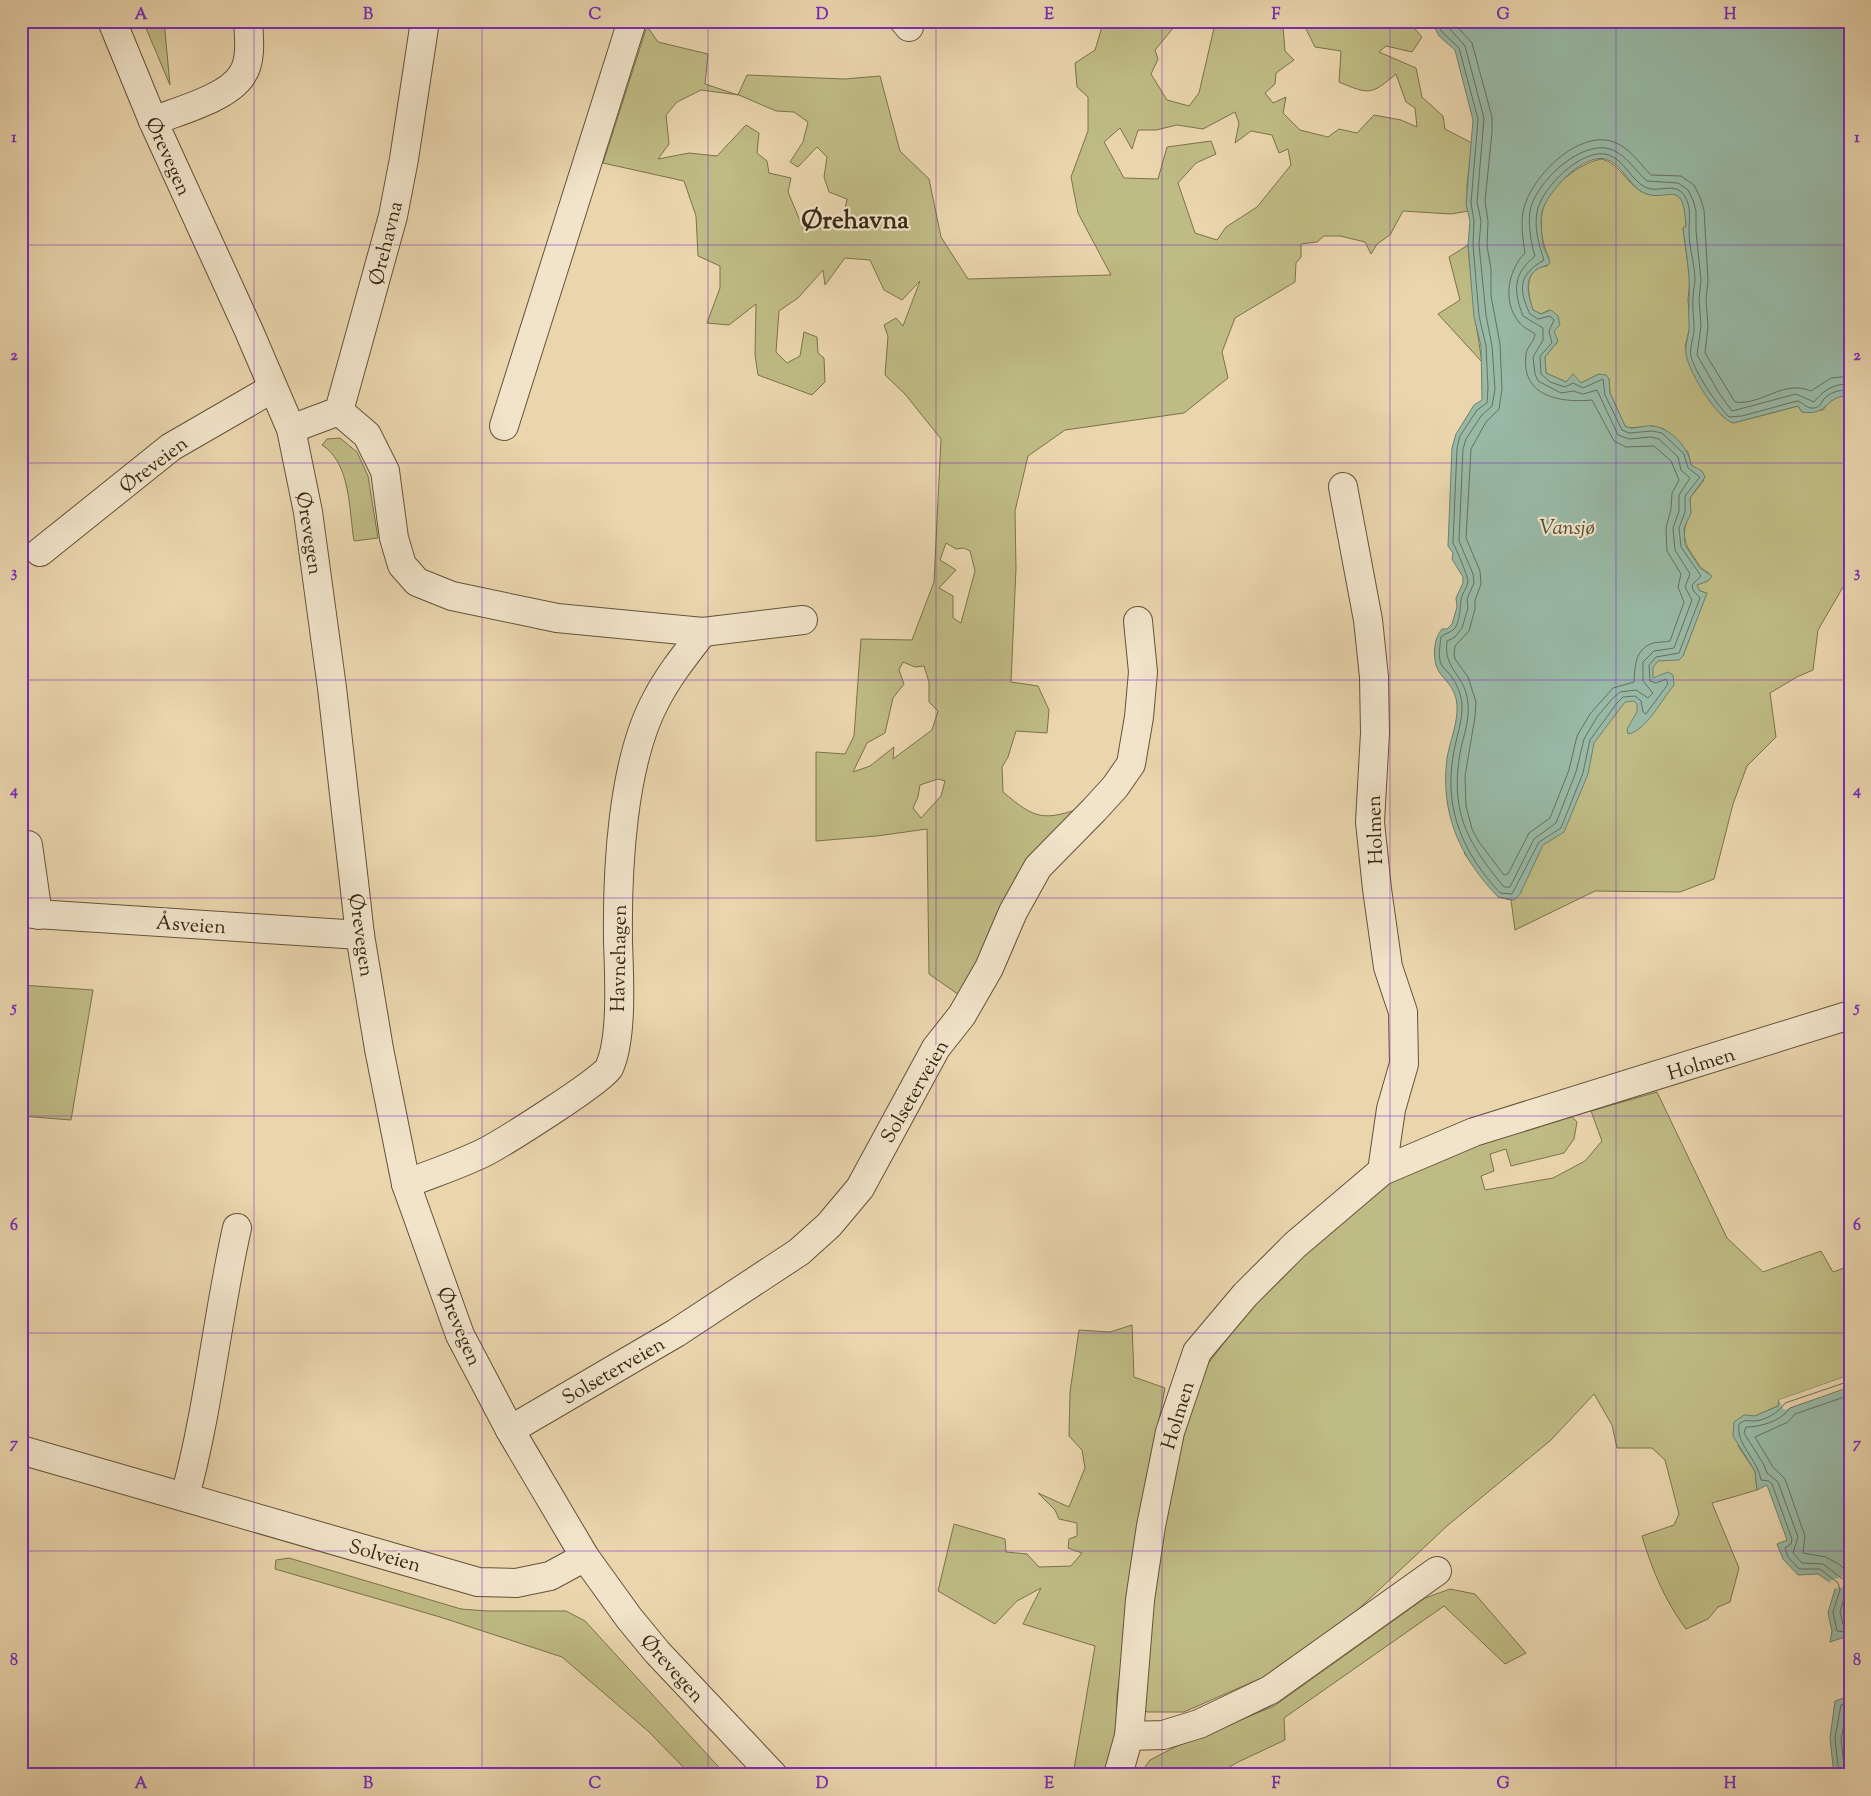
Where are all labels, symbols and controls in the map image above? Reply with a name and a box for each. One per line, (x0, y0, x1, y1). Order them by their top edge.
text: A (135, 4, 148, 27)
text: B (363, 4, 373, 27)
text: C (589, 4, 602, 27)
text: D (816, 4, 829, 27)
text: E (1044, 4, 1054, 27)
text: F (1272, 4, 1281, 27)
text: G (1496, 4, 1510, 27)
text: H (1724, 4, 1737, 27)
street label: Ørevegen (136, 113, 197, 201)
text: 1 (11, 127, 17, 150)
text: 1 (1854, 127, 1860, 150)
street label: Ørehavna (363, 198, 412, 289)
district label: Ørehavna (801, 204, 909, 240)
text: 2 (10, 345, 18, 368)
text: 2 (1853, 345, 1861, 368)
street label: Øreveien (114, 430, 195, 501)
street label: Ørevegen (287, 490, 328, 577)
water label: Vansjø (1539, 514, 1595, 544)
text: 3 (11, 562, 18, 585)
text: 3 (1854, 562, 1861, 585)
text: 4 (9, 780, 18, 803)
text: 4 (1852, 780, 1861, 803)
street label: Holmen (1361, 794, 1392, 865)
street label: Ørevegen (339, 892, 380, 979)
street label: Havnehagen (605, 904, 636, 1012)
street label: Åsveien (155, 909, 227, 943)
text: 5 (9, 997, 17, 1020)
text: 5 (1852, 997, 1860, 1020)
street label: Solseterveien (875, 1035, 958, 1149)
street label: Holmen (1664, 1041, 1739, 1089)
text: 6 (10, 1215, 18, 1238)
text: 6 (1853, 1215, 1861, 1238)
street label: Ørevegen (428, 1283, 487, 1371)
street label: Solseterveien (557, 1331, 671, 1413)
street label: Holmen (1155, 1378, 1203, 1453)
text: 7 (10, 1433, 19, 1456)
text: 7 (1853, 1433, 1862, 1456)
street label: Solveien (345, 1533, 424, 1582)
street label: Ørevegen (632, 1629, 710, 1711)
text: 8 (10, 1650, 18, 1673)
text: 8 (1853, 1650, 1861, 1673)
text: A (135, 1773, 148, 1796)
text: B (363, 1773, 373, 1796)
text: C (589, 1773, 602, 1796)
text: D (816, 1773, 829, 1796)
text: E (1044, 1773, 1054, 1796)
text: F (1272, 1773, 1281, 1796)
text: G (1496, 1773, 1510, 1796)
text: H (1724, 1773, 1737, 1796)

